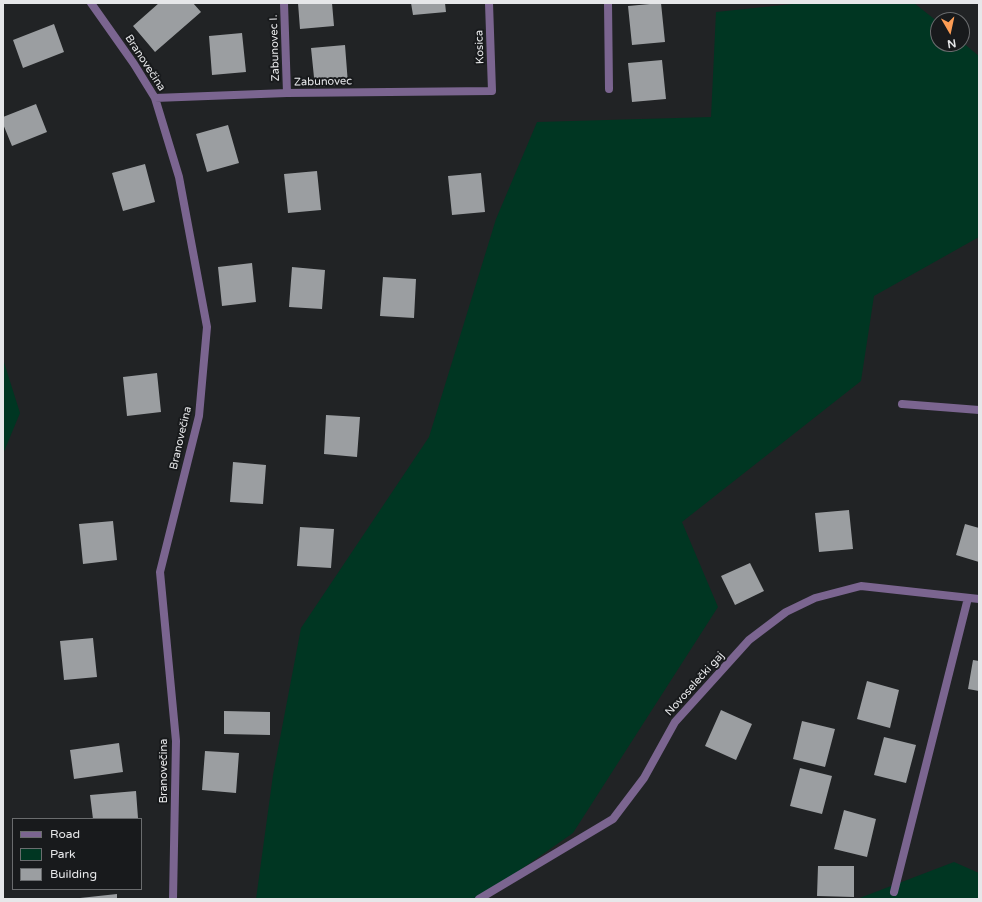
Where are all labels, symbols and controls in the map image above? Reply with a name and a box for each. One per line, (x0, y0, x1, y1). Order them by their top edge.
north arrow (930, 12, 970, 52)
street label: Zabunovec I. (267, 14, 283, 82)
street label: Kosica (473, 30, 487, 64)
street label: Branovečina (122, 32, 168, 94)
text: N (946, 36, 957, 50)
street label: Zabunovec (294, 75, 352, 89)
street label: Branovečina (167, 405, 195, 471)
street label: Novoselečki gaj (663, 649, 727, 719)
street label: Branovečina (157, 739, 171, 803)
legend (12, 818, 142, 890)
text: Road (50, 827, 80, 841)
text: Park (50, 847, 76, 861)
text: Building (50, 867, 97, 881)

